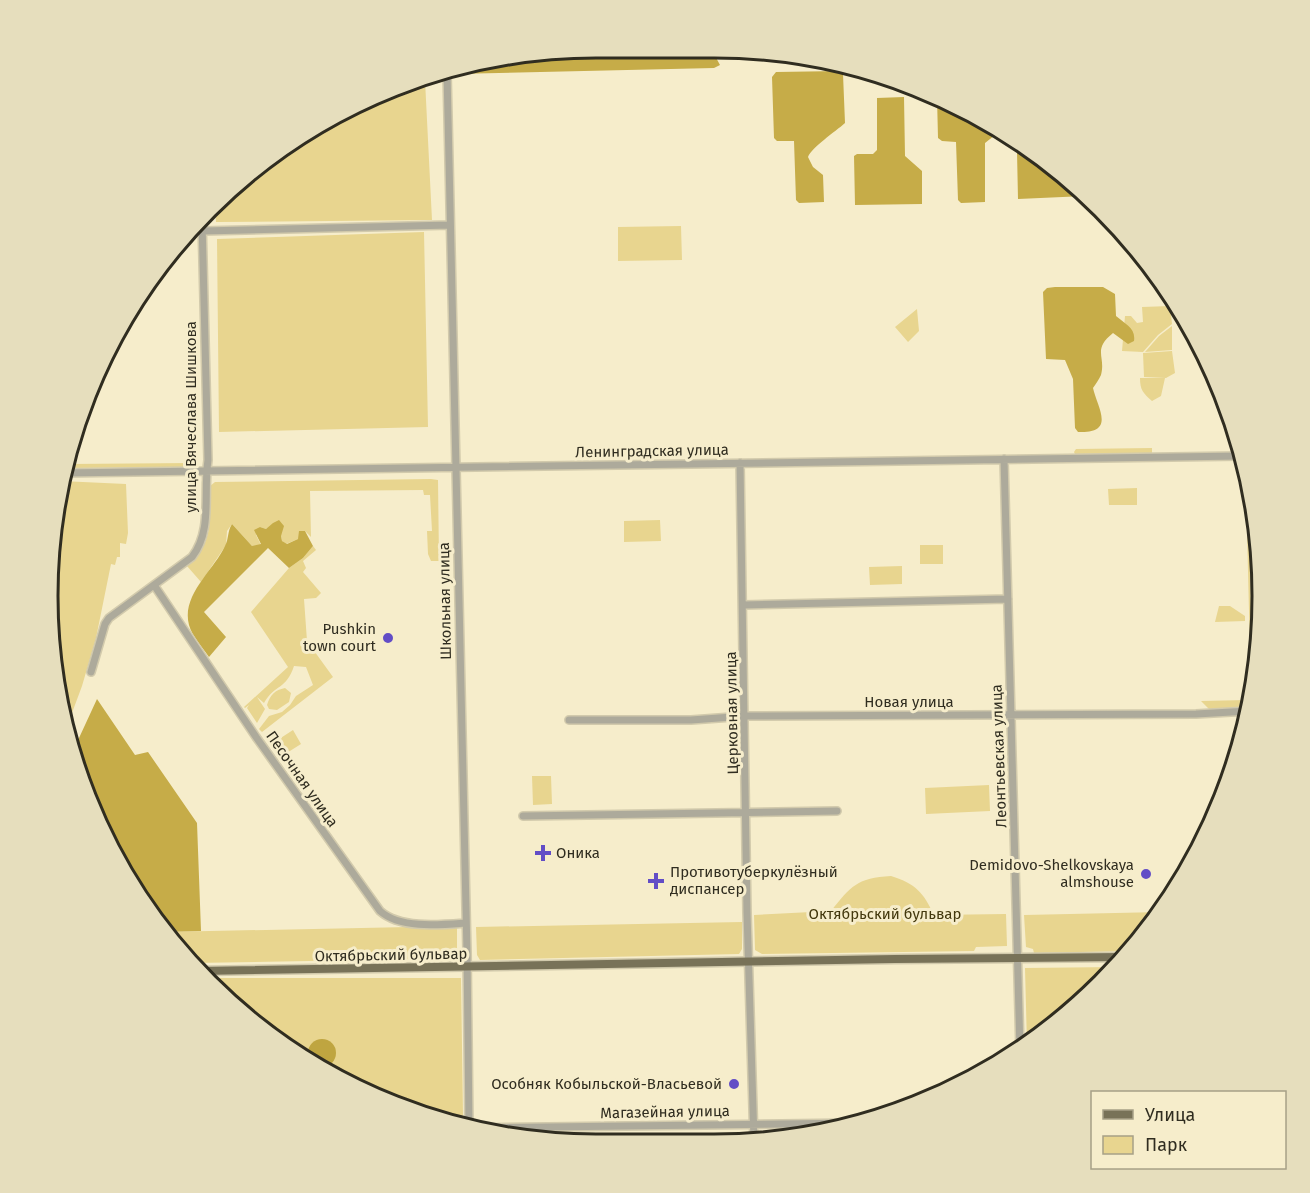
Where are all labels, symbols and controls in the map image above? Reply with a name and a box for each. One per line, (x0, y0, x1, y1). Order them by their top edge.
street label: улица Вячеслава Шишкова (182, 321, 200, 513)
street label: Ленинградская улица (575, 441, 729, 461)
street label: Школьная улица (435, 542, 455, 660)
place label: Pushkin town court (303, 620, 377, 655)
marker: Pushkin town court (381, 631, 395, 645)
street label: Церковная улица (722, 651, 742, 775)
street label: Леонтьевская улица (987, 684, 1011, 828)
street label: Новая улица (864, 693, 954, 711)
street label: Песочная улица (262, 727, 342, 831)
marker: Оника (534, 844, 552, 862)
place label: Оника (556, 844, 600, 862)
place label: Demidovo-Shelkovskaya almshouse (969, 856, 1134, 891)
place label: Противотуберкулёзный диспансер (670, 863, 838, 898)
marker: Demidovo-Shelkovskaya almshouse (1139, 867, 1153, 881)
marker: Противотуберкулёзный диспансер (647, 872, 665, 890)
park label: Октябрьский бульвар (809, 905, 961, 923)
street label: Октябрьский бульвар (314, 945, 468, 965)
place label: Особняк Кобыльской-Власьевой (491, 1075, 722, 1093)
marker: Особняк Кобыльской-Власьевой (727, 1077, 741, 1091)
legend (1091, 1091, 1286, 1169)
street label: Магазейная улица (600, 1102, 730, 1122)
text: Улица (1145, 1104, 1195, 1126)
text: Парк (1145, 1134, 1188, 1156)

